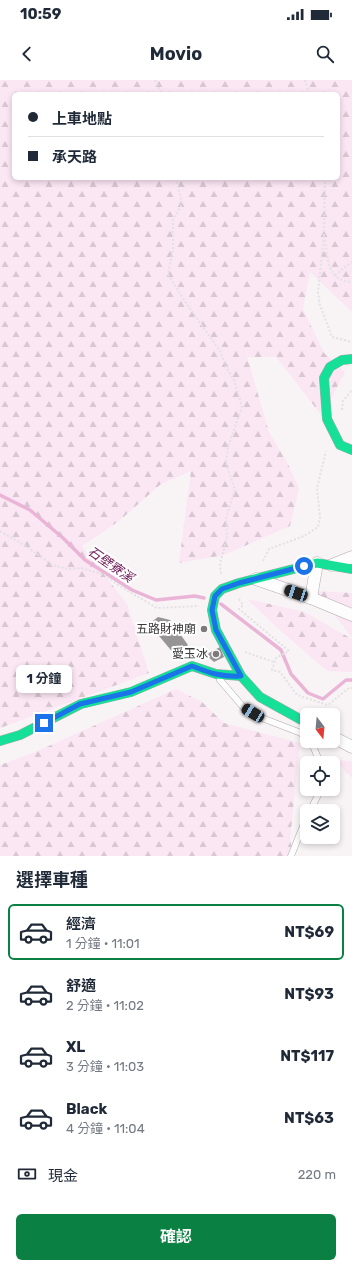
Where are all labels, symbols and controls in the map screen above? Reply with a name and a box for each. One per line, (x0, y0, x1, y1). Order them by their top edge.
text: 10:59 (20, 5, 61, 23)
icon: back (16, 43, 38, 65)
text: Movio (150, 43, 202, 65)
icon: search (314, 43, 336, 65)
text: 上車地點 (52, 110, 112, 128)
text: 承天路 (52, 148, 97, 166)
water label: 石壁寮溪 (85, 543, 138, 587)
route start (295, 557, 313, 575)
car (283, 583, 309, 603)
place label: 五路財神廟 (136, 622, 196, 636)
marker: 五路財神廟 (199, 624, 209, 634)
place label: 愛玉冰 (172, 647, 208, 661)
marker: 愛玉冰 (211, 649, 221, 659)
callout: 1 分鐘 (16, 665, 72, 693)
text: 1 分鐘 (26, 671, 62, 686)
car (240, 702, 266, 724)
north arrow (300, 708, 340, 748)
map controls (300, 708, 340, 844)
route end (35, 714, 53, 732)
button: locate (300, 756, 340, 796)
button: layers (300, 804, 340, 844)
text: 選擇車種 (16, 869, 88, 891)
icon: car (18, 914, 54, 950)
text: 經濟 (66, 915, 96, 933)
text: NT$69 (284, 923, 334, 941)
text: 1 分鐘 · 11:01 (66, 936, 140, 951)
icon: car (18, 976, 54, 1012)
text: 舒適 (66, 977, 96, 995)
text: NT$93 (284, 985, 334, 1003)
text: 2 分鐘 · 11:02 (66, 998, 144, 1013)
icon: car (18, 1038, 54, 1074)
text: XL (66, 1038, 85, 1056)
text: NT$117 (280, 1047, 334, 1065)
text: 3 分鐘 · 11:03 (66, 1059, 144, 1074)
icon: car (18, 1100, 54, 1136)
text: Black (66, 1100, 107, 1118)
text: NT$63 (284, 1109, 334, 1127)
text: 4 分鐘 · 11:04 (66, 1121, 145, 1136)
icon: cash (16, 1163, 38, 1185)
text: 現金 (48, 1167, 78, 1185)
text: 220 m (298, 1167, 336, 1182)
button: 確認 (16, 1214, 336, 1260)

